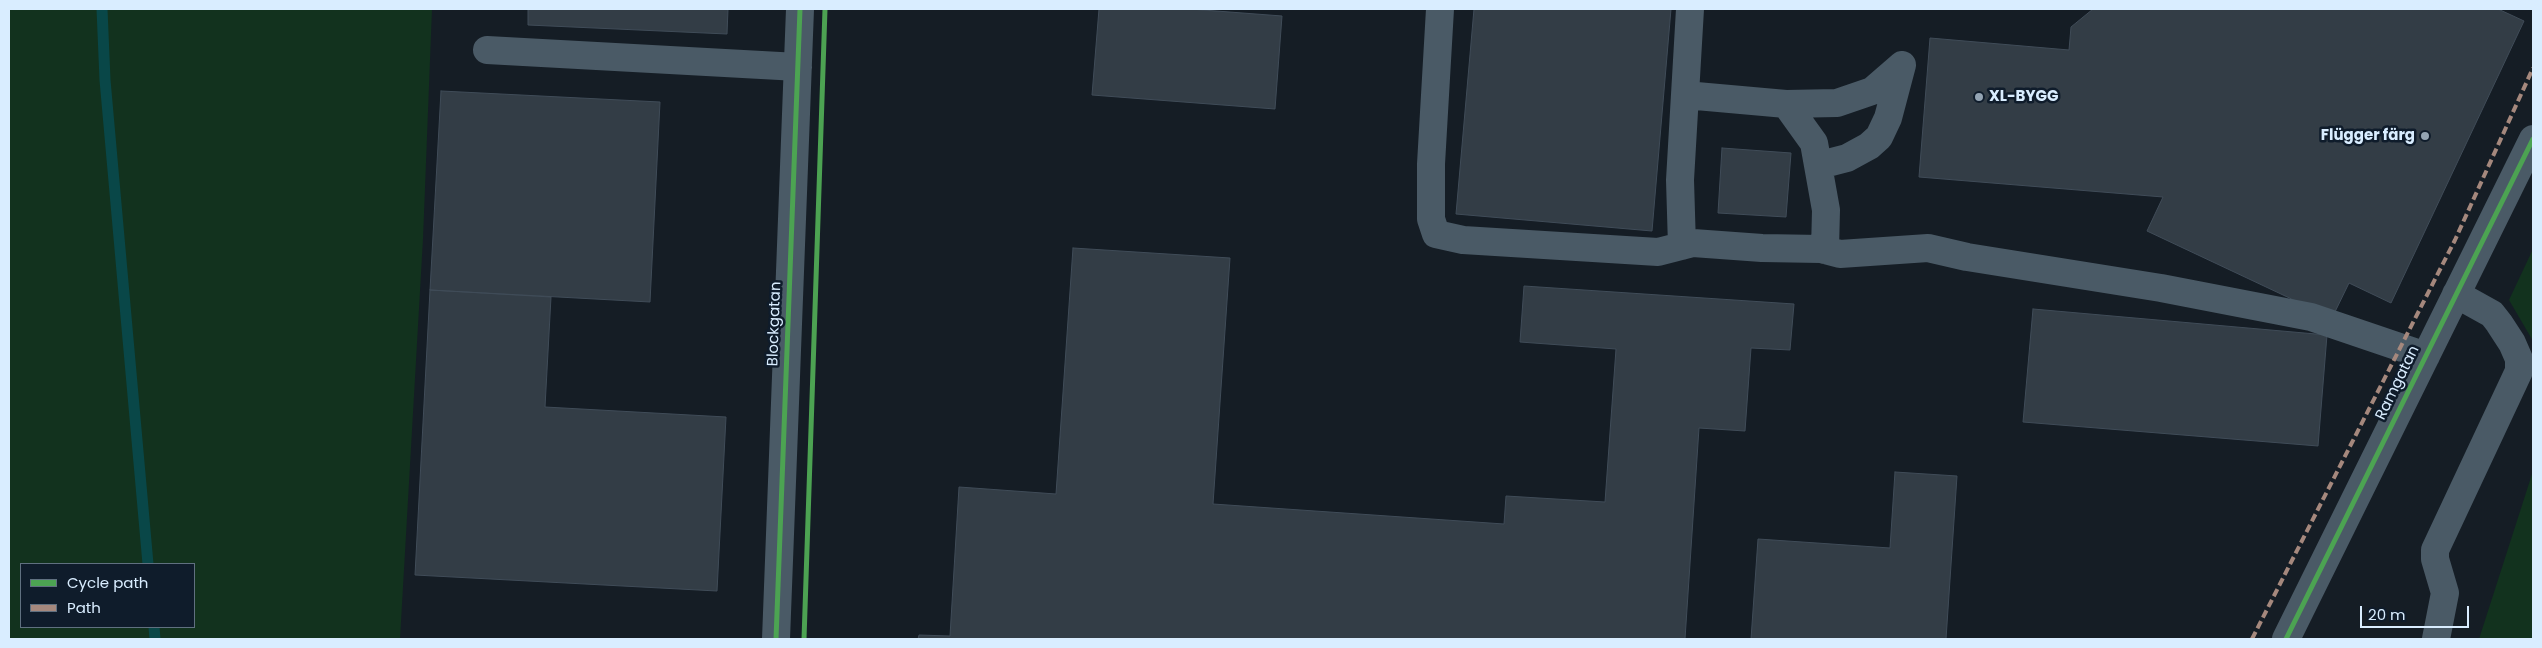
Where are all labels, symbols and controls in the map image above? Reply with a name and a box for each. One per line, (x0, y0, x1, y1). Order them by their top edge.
place label: XL-BYGG (1989, 88, 2058, 106)
marker: XL-BYGG (1973, 91, 1985, 103)
place label: Flügger färg (2321, 127, 2415, 145)
marker: Flügger färg (2419, 130, 2431, 142)
street label: Blockgatan (765, 281, 785, 367)
street label: Ramgatan (2372, 343, 2424, 423)
legend (20, 563, 195, 628)
text: Cycle path (67, 572, 148, 593)
scale bar (2362, 596, 2471, 628)
text: Path (67, 597, 101, 618)
text: 20 m (2368, 604, 2406, 625)

